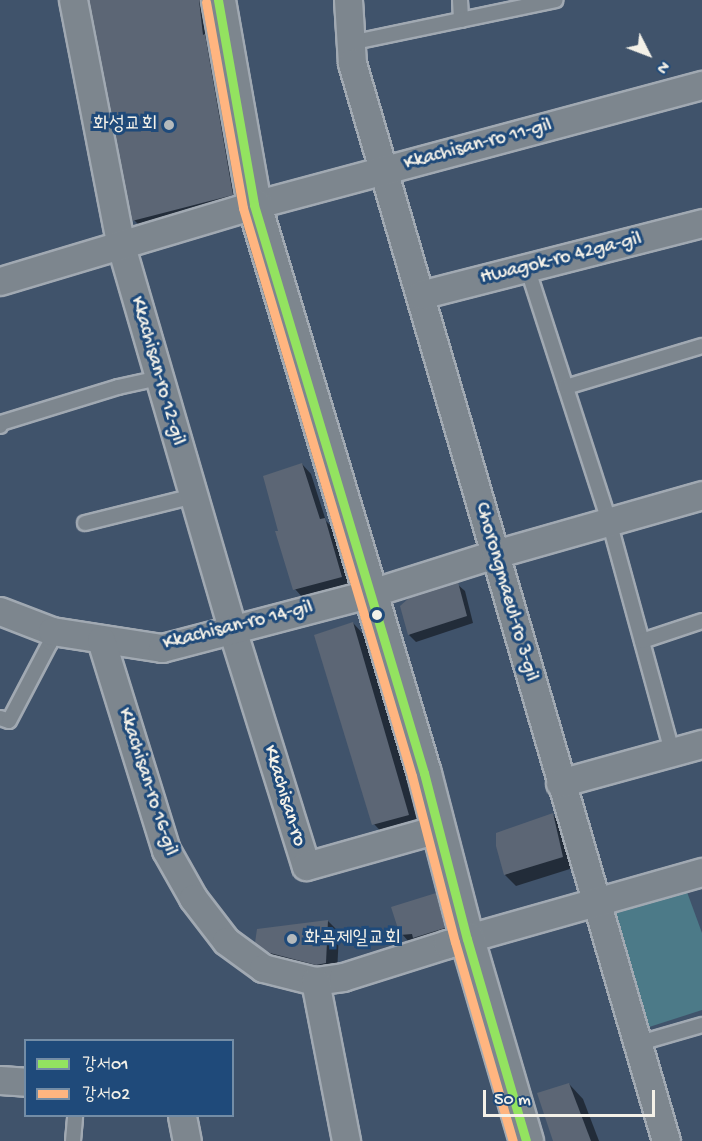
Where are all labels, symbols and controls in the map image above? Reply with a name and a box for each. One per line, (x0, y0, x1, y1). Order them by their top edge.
north arrow (618, 24, 678, 84)
text: N (651, 56, 672, 77)
place label: 화성교회 (93, 113, 157, 137)
street label: Kkachisan-ro 11-gil (402, 114, 554, 176)
marker: 화성교회 (162, 118, 176, 132)
street label: Hwagok-ro 42ga-gil (478, 227, 644, 291)
street label: Kkachisan-ro 12-gil (124, 294, 190, 448)
street label: Chorongmaeul-ro 3-gil (469, 500, 543, 684)
street label: Kkachisan-ro 14-gil (161, 596, 315, 656)
unlabelled marker (371, 609, 383, 621)
street label: Kkachisan-ro 16-gil (112, 705, 182, 859)
street label: Kkachisan-ro (257, 742, 311, 850)
place label: 화곡제일교회 (304, 927, 401, 951)
marker: 화곡제일교회 (285, 932, 299, 946)
legend (24, 1039, 234, 1117)
text: 강서01 (82, 1055, 128, 1076)
scale bar (486, 1078, 658, 1116)
text: 강서02 (82, 1085, 130, 1106)
text: 50 m (494, 1090, 531, 1111)

